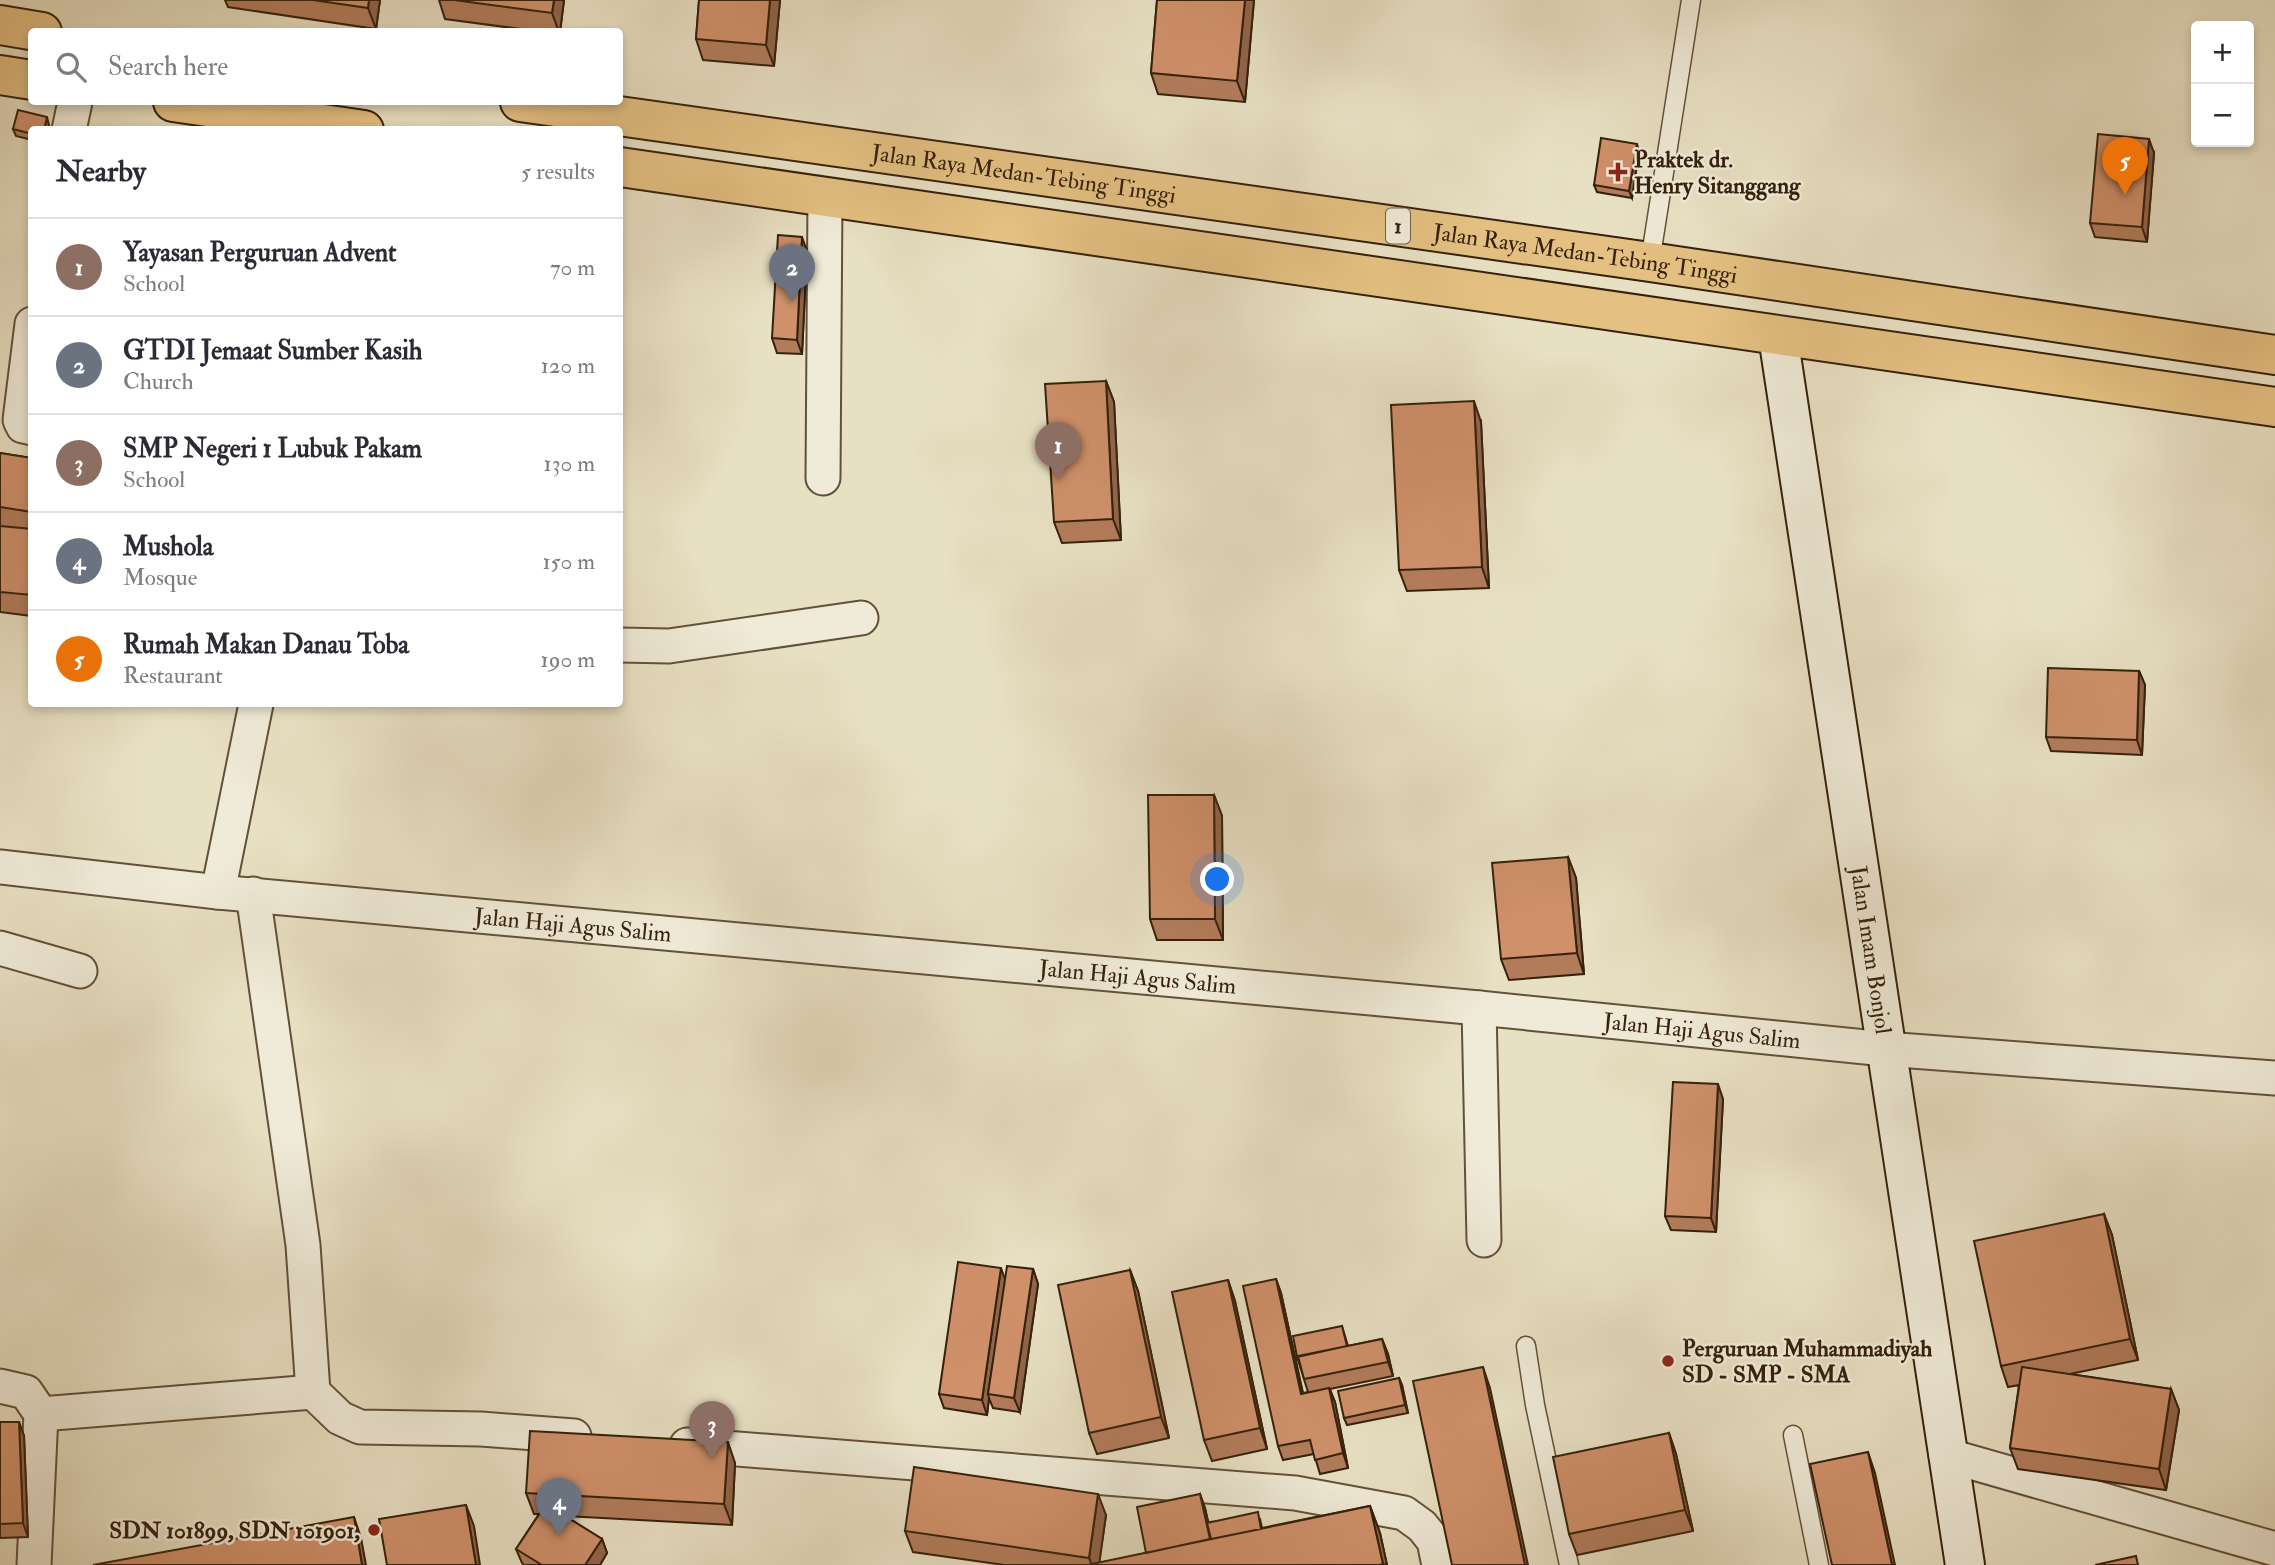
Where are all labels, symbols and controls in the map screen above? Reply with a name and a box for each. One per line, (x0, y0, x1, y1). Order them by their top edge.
map controls (2191, 21, 2254, 147)
button: + (2191, 21, 2254, 84)
search box (28, 28, 623, 105)
icon: search (52, 48, 90, 86)
text: Search here (108, 51, 228, 83)
button: − (2191, 84, 2254, 147)
street label: Jalan Raya Medan-Tebing Tinggi (869, 137, 1178, 209)
pin: 5 (2102, 137, 2148, 195)
place label: Praktek dr. Henry Sitanggang (1634, 145, 1802, 201)
text: Nearby (56, 153, 146, 190)
text: 5 results (521, 157, 595, 186)
marker: Praktek dr. Henry Sitanggang (1608, 162, 1628, 182)
road number: 1 (1386, 208, 1410, 244)
street label: Jalan Raya Medan-Tebing Tinggi (1430, 217, 1739, 289)
text: Yayasan Perguruan Advent (123, 237, 396, 269)
pin: 2 (769, 244, 815, 302)
text: 1 (75, 253, 83, 282)
text: 70 m (550, 253, 595, 282)
text: School (123, 269, 185, 298)
text: GTDI Jemaat Sumber Kasih (123, 335, 422, 367)
text: 2 (73, 351, 85, 380)
text: 120 m (541, 351, 595, 380)
text: Church (123, 367, 193, 396)
pin: 1 (1035, 422, 1081, 480)
text: SMP Negeri 1 Lubuk Pakam (123, 433, 422, 465)
text: 3 (75, 449, 83, 478)
text: 130 m (543, 449, 595, 478)
text: School (123, 465, 185, 494)
text: Mushola (123, 531, 213, 563)
text: 4 (73, 547, 85, 576)
text: 150 m (542, 547, 595, 576)
text: Mosque (123, 563, 197, 592)
text: Rumah Makan Danau Toba (123, 629, 409, 661)
text: 5 (74, 645, 84, 674)
text: 190 m (541, 645, 595, 674)
text: Restaurant (123, 661, 223, 690)
your location (1200, 862, 1234, 896)
street label: Jalan Imam Bonjol (1844, 863, 1899, 1036)
street label: Jalan Haji Agus Salim (472, 901, 673, 948)
street label: Jalan Haji Agus Salim (1037, 953, 1238, 1000)
street label: Jalan Haji Agus Salim (1601, 1006, 1802, 1055)
place label: Perguruan Muhammadiyah SD - SMP - SMA (1682, 1334, 1932, 1389)
marker: Perguruan Muhammadiyah SD - SMP - SMA (1660, 1353, 1676, 1369)
pin: 3 (689, 1401, 735, 1459)
pin: 4 (536, 1478, 582, 1536)
place label: SDN 101899, SDN 101901, (109, 1516, 361, 1545)
marker: SDN 101899, SDN 101901, (366, 1522, 382, 1538)

